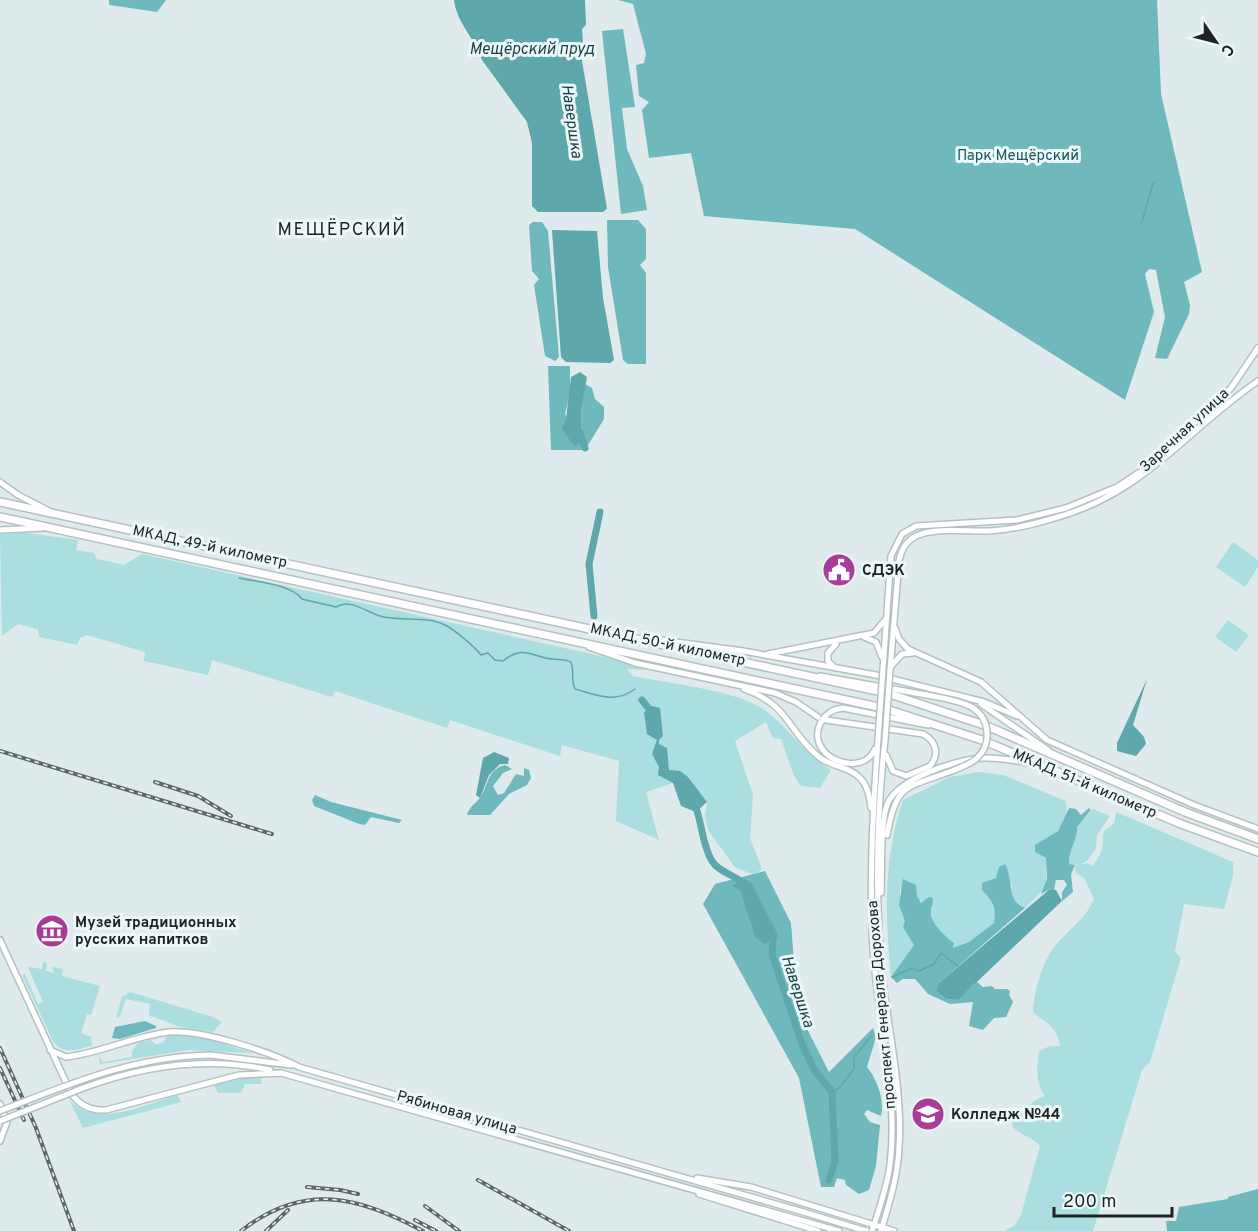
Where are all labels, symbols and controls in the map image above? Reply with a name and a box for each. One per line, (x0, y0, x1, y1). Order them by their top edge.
north arrow (1186, 12, 1246, 72)
water label: Мещёрский пруд (469, 40, 595, 60)
text: С (1216, 40, 1238, 59)
water label: Навершка (556, 83, 586, 160)
park label: Парк Мещёрский (957, 147, 1079, 166)
district label: МЕЩЁРСКИЙ (278, 217, 406, 242)
street label: Заречная улица (1137, 385, 1234, 477)
street label: МКАД, 49-й километр (131, 522, 289, 573)
public building icon: СДЭК (821, 552, 857, 588)
place label: СДЭК (862, 562, 905, 581)
street label: МКАД, 50-й километр (588, 620, 747, 671)
street label: МКАД, 51-й километр (1009, 745, 1159, 823)
street label: проспект Генерала Дорохова (864, 900, 901, 1110)
museum icon: Музей традиционных русских напитков (34, 913, 70, 949)
place label: Музей традиционных русских напитков (75, 914, 237, 950)
water label: Навершка (776, 953, 818, 1031)
street label: Рябиновая улица (394, 1087, 519, 1140)
school or university icon: Колледж №44 (910, 1096, 946, 1132)
place label: Колледж №44 (951, 1106, 1060, 1125)
scale bar (1054, 1180, 1172, 1218)
text: 200 m (1063, 1191, 1116, 1214)

